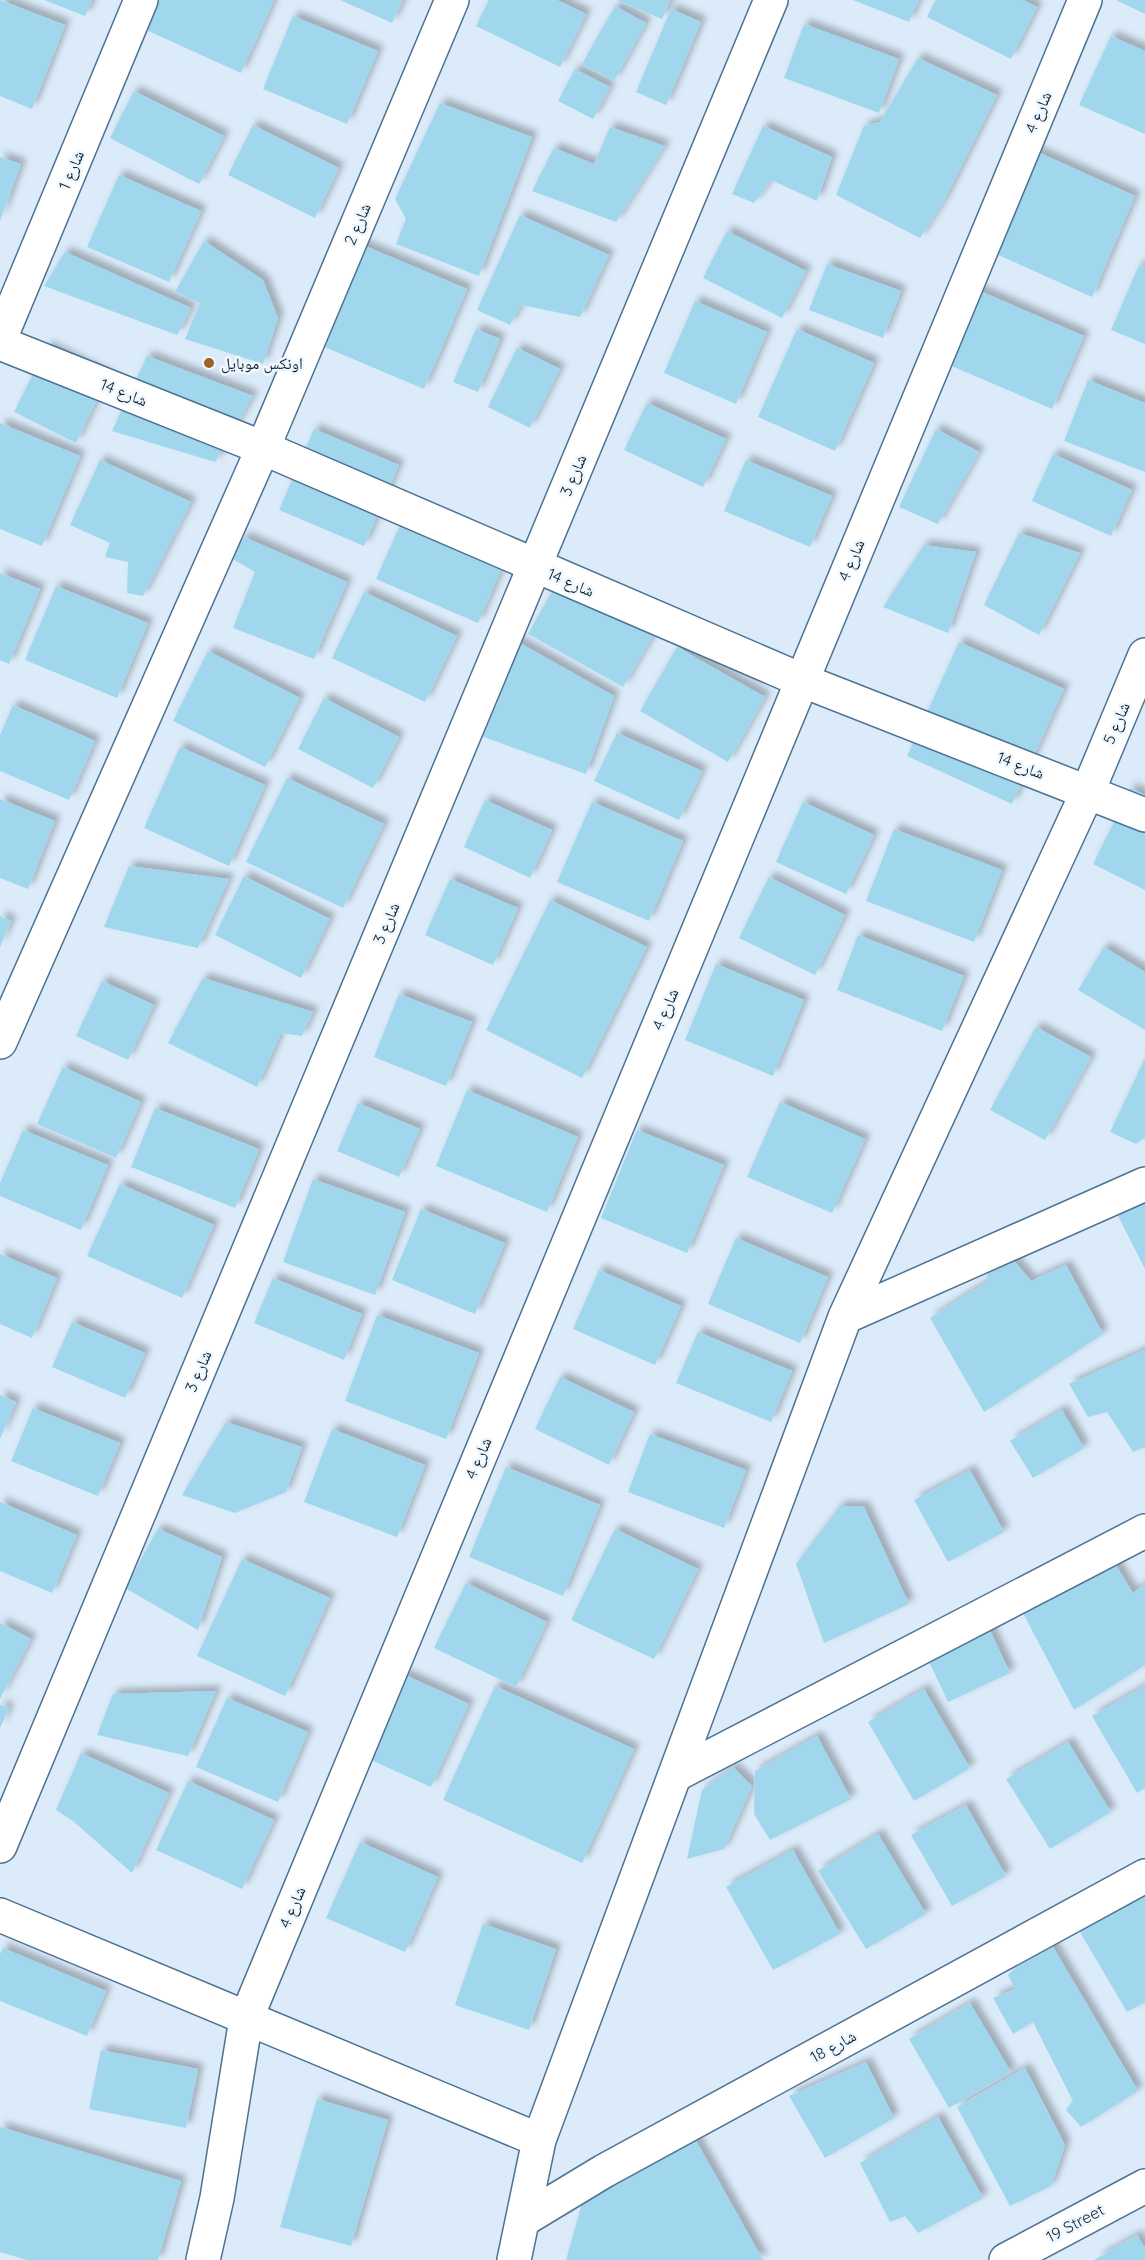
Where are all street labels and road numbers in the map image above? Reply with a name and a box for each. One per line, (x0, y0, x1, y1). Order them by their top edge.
street label: شارع 4 (1020, 88, 1057, 136)
street label: شارع 1 (54, 147, 89, 193)
street label: شارع 2 (339, 200, 376, 248)
street label: شارع 14 (97, 374, 150, 411)
street label: شارع 3 (555, 451, 592, 499)
street label: شارع 4 (833, 536, 870, 584)
street label: شارع 14 (544, 563, 597, 602)
street label: شارع 5 (1098, 699, 1135, 747)
street label: شارع 14 (994, 747, 1047, 784)
street label: شارع 3 (368, 899, 405, 947)
street label: شارع 4 (647, 985, 684, 1033)
street label: شارع 3 (180, 1347, 217, 1395)
street label: شارع 4 (460, 1434, 497, 1482)
street label: شارع 4 (274, 1883, 311, 1931)
street label: شارع 18 (807, 2025, 860, 2068)
street label: 19 Street (1043, 2199, 1107, 2247)

